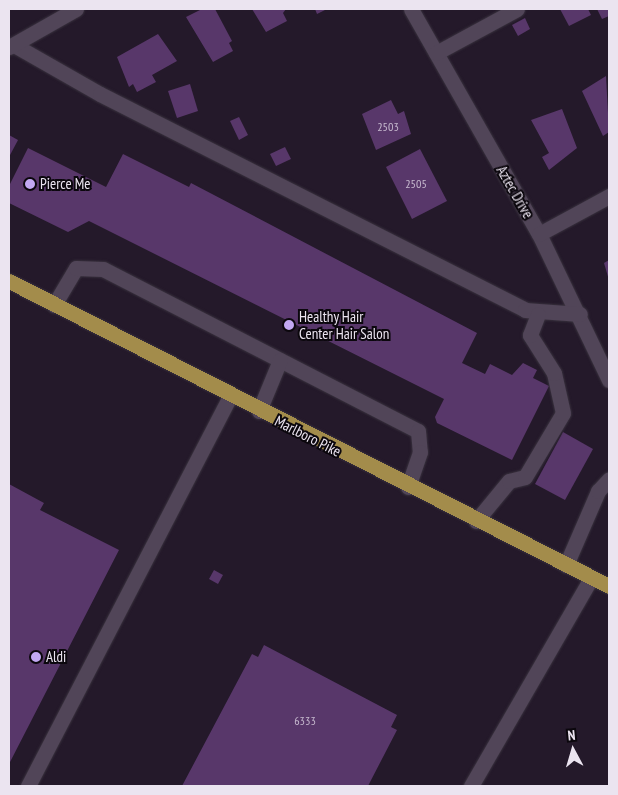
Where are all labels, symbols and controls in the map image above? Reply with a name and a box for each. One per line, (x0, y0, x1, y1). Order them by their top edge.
house number: 2503 (377, 120, 399, 134)
street label: Aztec Drive (493, 162, 537, 222)
place label: Pierce Me (40, 175, 91, 193)
house number: 2505 (405, 177, 427, 191)
marker: Pierce Me (24, 178, 36, 190)
place label: Healthy Hair Center Hair Salon (299, 307, 389, 342)
marker: Healthy Hair Center Hair Salon (283, 319, 295, 331)
street label: Marlboro Pike (272, 412, 344, 460)
place label: Aldi (46, 648, 66, 666)
marker: Aldi (30, 651, 42, 663)
house number: 6333 (294, 714, 316, 728)
north arrow (548, 725, 598, 775)
text: N (567, 726, 576, 744)

